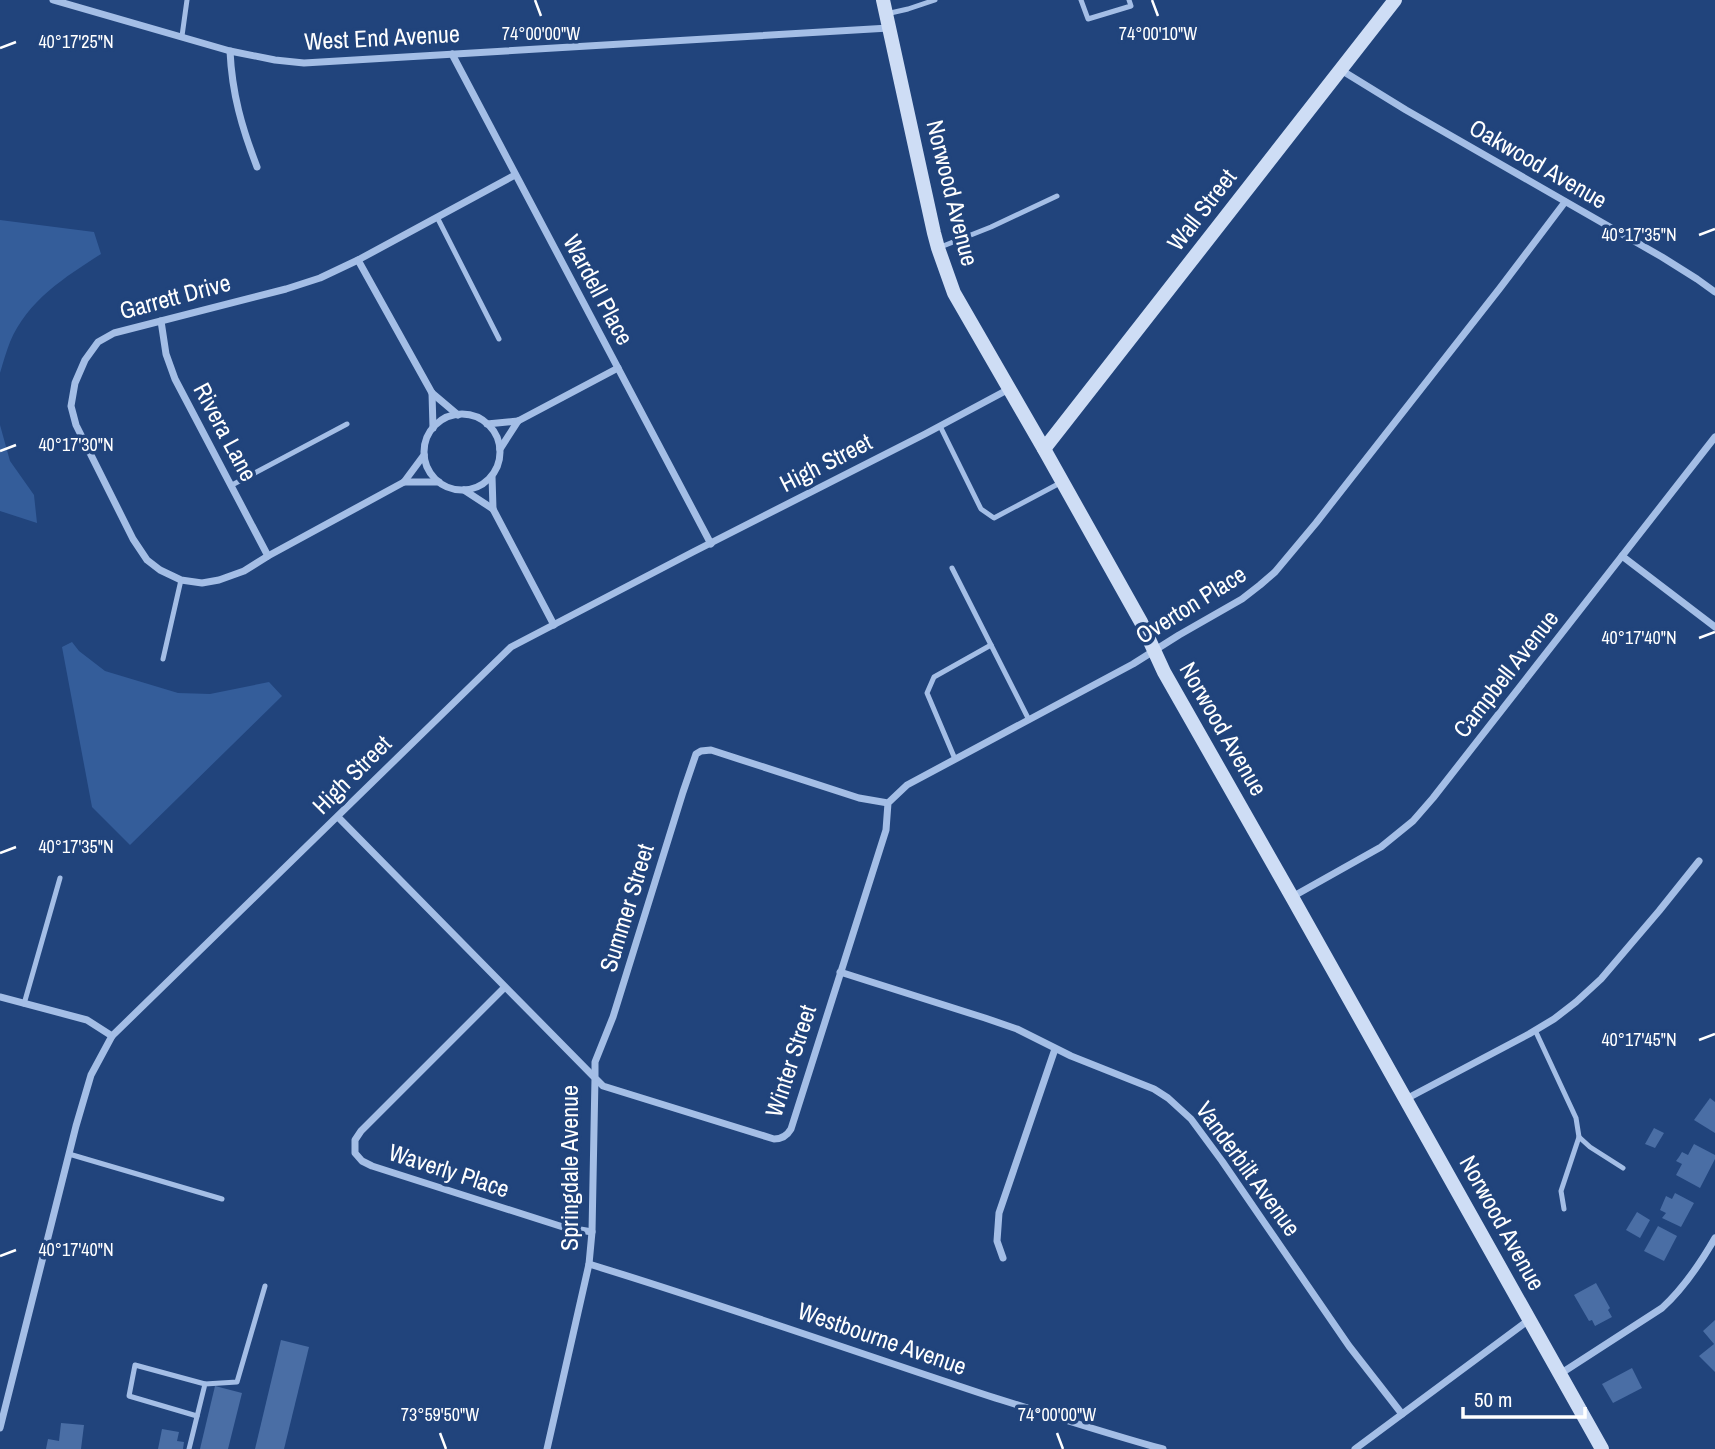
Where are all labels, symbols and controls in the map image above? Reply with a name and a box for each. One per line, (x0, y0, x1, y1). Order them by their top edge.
street label: West End Avenue (303, 17, 461, 57)
text: 74°00'00"W (502, 21, 580, 46)
text: 74°00'10"W (1119, 21, 1197, 46)
text: 40°17'25"N (38, 29, 114, 54)
street label: Oakwood Avenue (1464, 111, 1613, 215)
street label: Norwood Avenue (919, 116, 987, 269)
street label: Wall Street (1159, 161, 1244, 257)
text: 40°17'35"N (1601, 222, 1677, 247)
street label: Wardell Place (556, 229, 641, 350)
street label: Garrett Drive (116, 266, 234, 326)
street label: Rivera Lane (187, 377, 265, 486)
street label: High Street (774, 425, 878, 499)
text: 40°17'30"N (38, 432, 114, 457)
street label: Overton Place (1129, 558, 1252, 651)
street label: Campbell Avenue (1445, 603, 1565, 744)
text: 40°17'40"N (1601, 625, 1677, 650)
street label: Norwood Avenue (1173, 656, 1275, 801)
street label: High Street (305, 727, 398, 821)
text: 40°17'35"N (38, 834, 114, 859)
street label: Summer Street (591, 839, 661, 976)
street label: Winter Street (757, 1000, 823, 1121)
text: 40°17'45"N (1601, 1027, 1677, 1052)
street label: Springdale Avenue (553, 1085, 585, 1251)
street label: Vanderbilt Avenue (1189, 1095, 1309, 1242)
street label: Waverly Place (385, 1136, 514, 1205)
street label: Norwood Avenue (1453, 1149, 1553, 1296)
text: 40°17'40"N (38, 1237, 114, 1262)
street label: Westbourne Avenue (794, 1294, 971, 1382)
scale bar (1463, 1376, 1586, 1420)
text: 50 m (1474, 1385, 1512, 1414)
text: 73°59'50"W (401, 1402, 479, 1427)
text: 74°00'00"W (1018, 1402, 1096, 1427)

